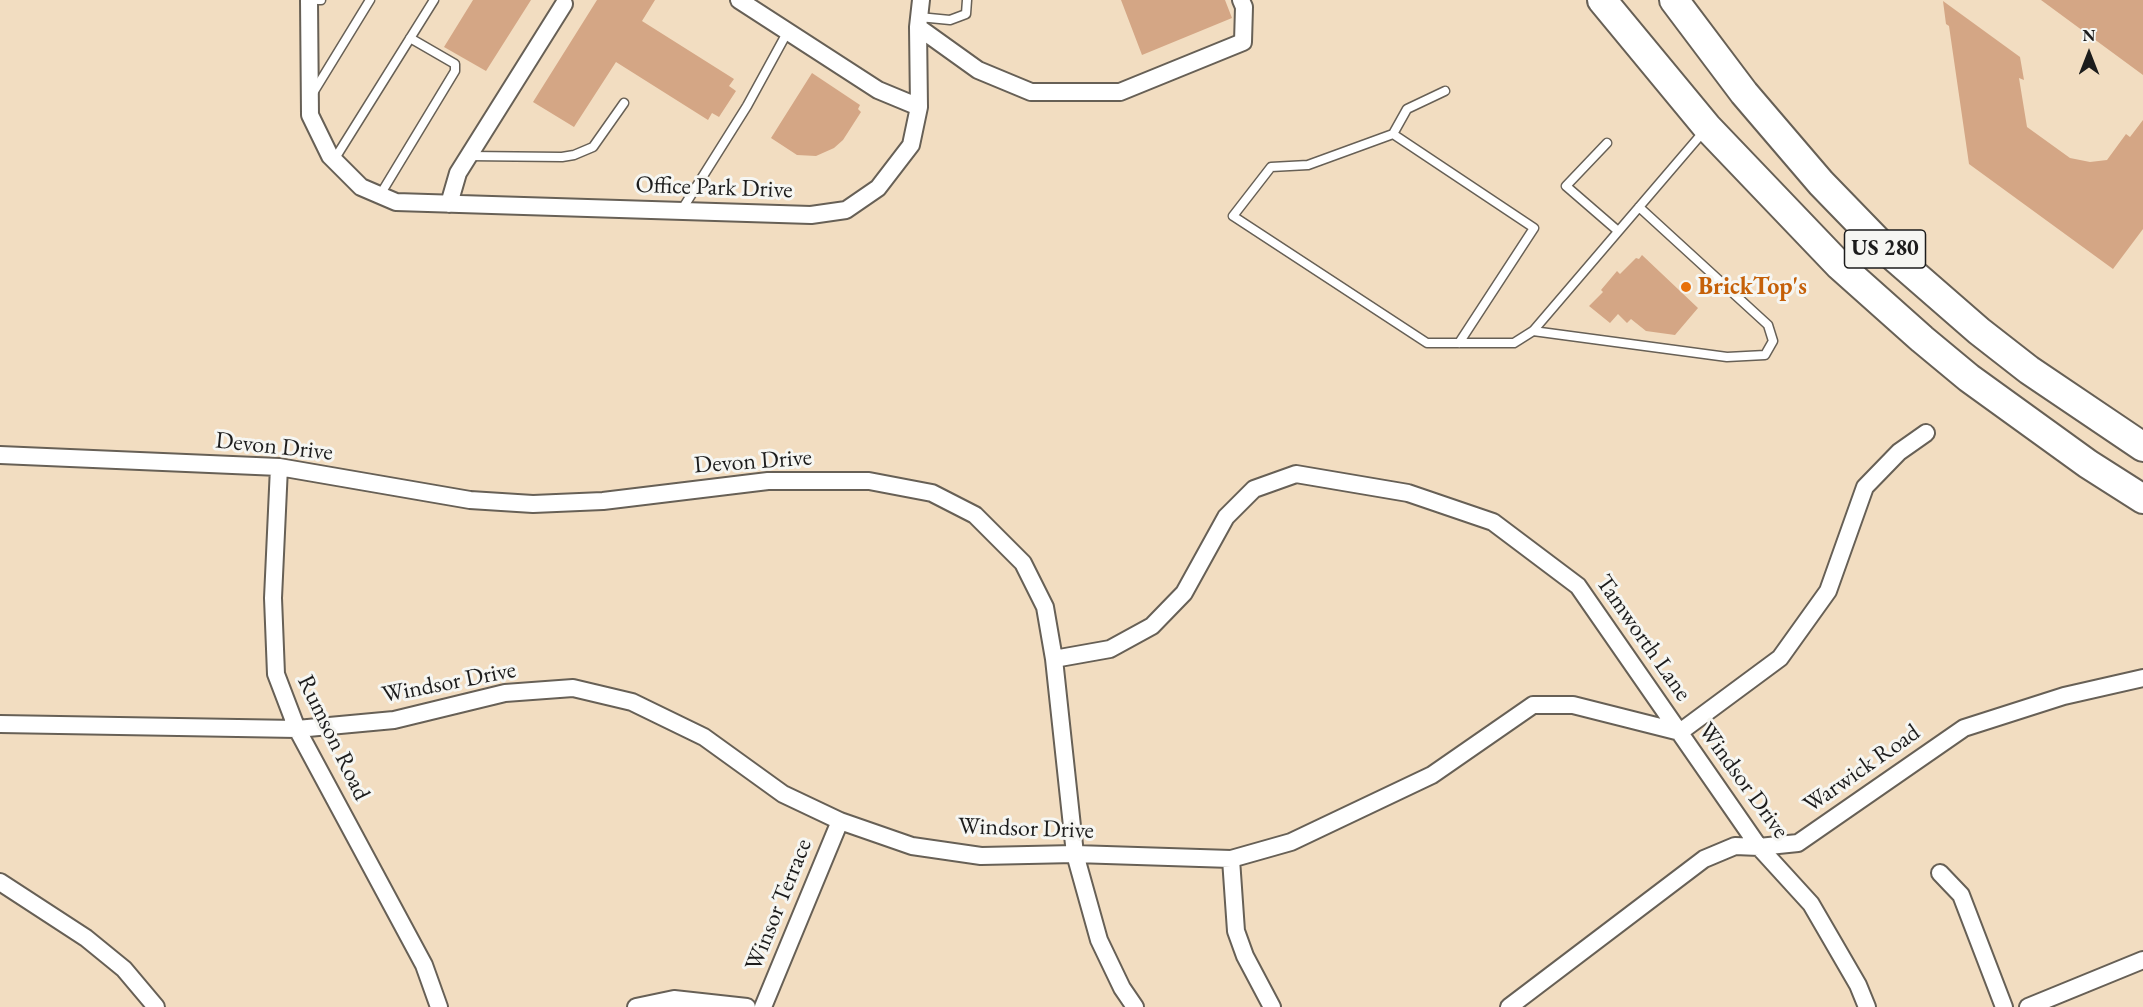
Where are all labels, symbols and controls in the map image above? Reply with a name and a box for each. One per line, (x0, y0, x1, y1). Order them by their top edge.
north arrow (2059, 24, 2119, 84)
text: N (2083, 25, 2095, 46)
street label: Office Park Drive (635, 171, 793, 205)
road number: US 280 (1844, 230, 1926, 268)
place label: BrickTop's (1698, 273, 1807, 301)
marker: BrickTop's (1679, 280, 1693, 294)
street label: Devon Drive (214, 427, 334, 467)
street label: Devon Drive (693, 444, 813, 480)
street label: Tamworth Lane (1589, 569, 1697, 707)
street label: Windsor Drive (380, 656, 518, 710)
street label: Rumson Road (290, 671, 376, 805)
street label: Windsor Drive (1691, 718, 1795, 844)
street label: Warwick Road (1798, 718, 1926, 820)
street label: Windsor Drive (958, 812, 1094, 846)
street label: Winsor Terrace (739, 835, 819, 975)

